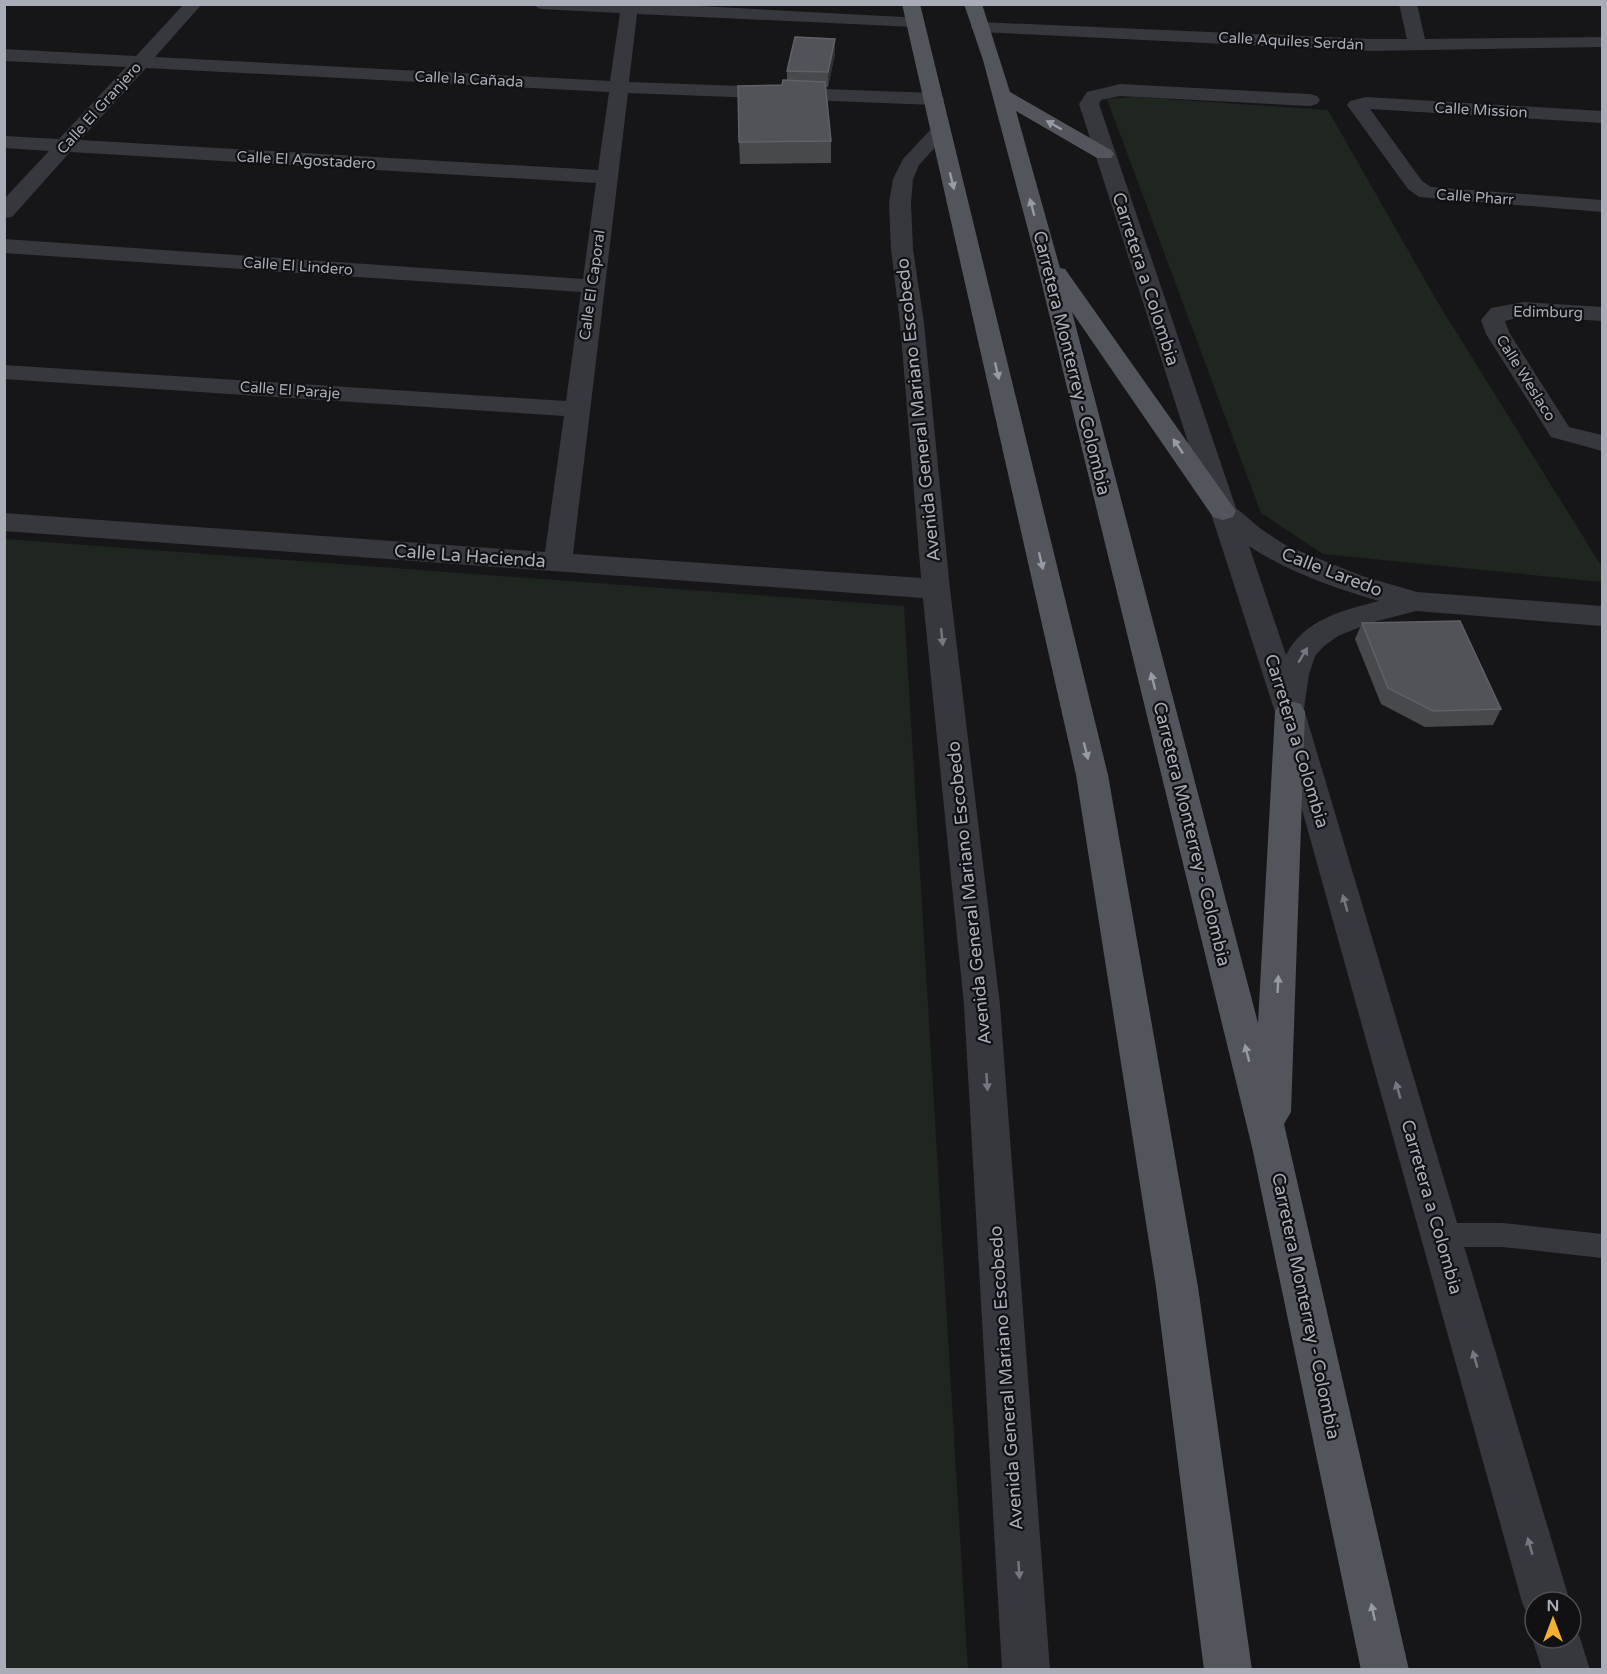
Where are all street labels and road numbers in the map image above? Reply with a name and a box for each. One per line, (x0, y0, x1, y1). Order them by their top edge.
street label: Calle Aquiles Serdán (1218, 28, 1364, 54)
street label: Calle El Granjero (53, 58, 145, 158)
street label: Calle la Cañada (414, 67, 524, 91)
street label: Calle Mission (1434, 99, 1528, 121)
street label: Calle El Agostadero (236, 147, 376, 173)
street label: Calle Pharr (1436, 185, 1515, 209)
street label: Carretera a Colombia (1108, 190, 1184, 368)
street label: Carretera Monterrey - Colombia (1028, 228, 1116, 498)
street label: Calle El Caporal (575, 229, 609, 341)
street label: Calle El Lindero (242, 253, 354, 279)
street label: Avenida General Mariano Escobedo (891, 257, 945, 563)
street label: Edimburg (1513, 302, 1583, 322)
street label: Calle Weslaco (1492, 332, 1560, 424)
street label: Calle El Paraje (239, 378, 341, 402)
street label: Calle La Hacienda (393, 540, 547, 572)
street label: Calle Laredo (1279, 543, 1385, 601)
street label: Carretera a Colombia (1260, 651, 1334, 831)
street label: Carretera Monterrey - Colombia (1148, 699, 1236, 969)
street label: Avenida General Mariano Escobedo (942, 740, 996, 1046)
street label: Carretera a Colombia (1397, 1117, 1467, 1297)
street label: Carretera Monterrey - Colombia (1267, 1171, 1345, 1441)
street label: Avenida General Mariano Escobedo (984, 1225, 1028, 1531)

